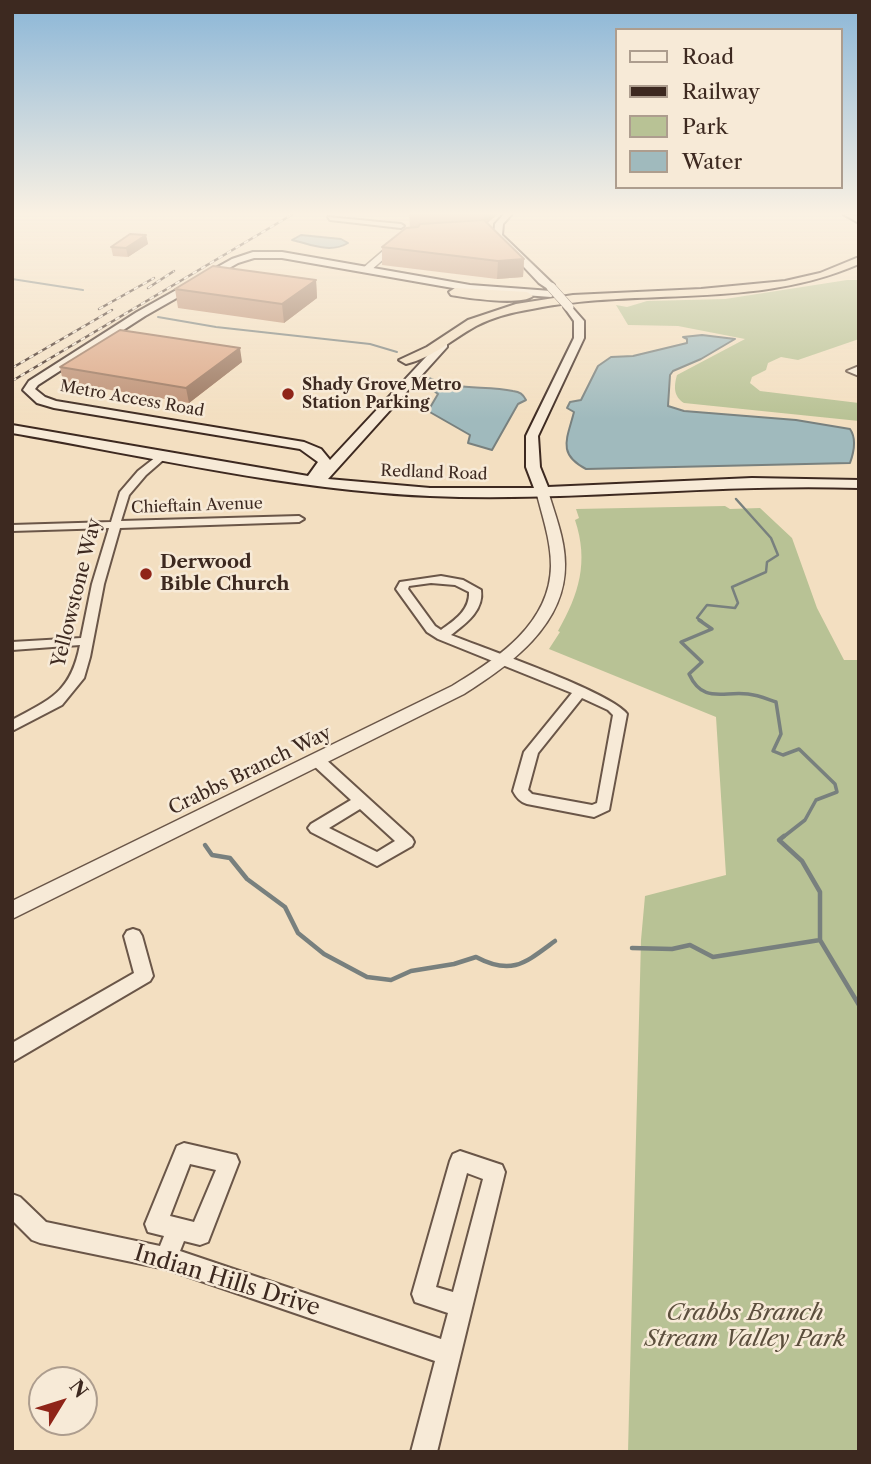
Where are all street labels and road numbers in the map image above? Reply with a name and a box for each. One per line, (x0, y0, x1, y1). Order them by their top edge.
street label: Metro Access Road (58, 377, 206, 421)
street label: Redland Road (380, 462, 488, 484)
street label: Chieftain Avenue (131, 494, 263, 518)
street label: Yellowstone Way (47, 516, 107, 670)
street label: Crabbs Branch Way (165, 722, 335, 820)
street label: Indian Hills Drive (131, 1240, 323, 1322)

